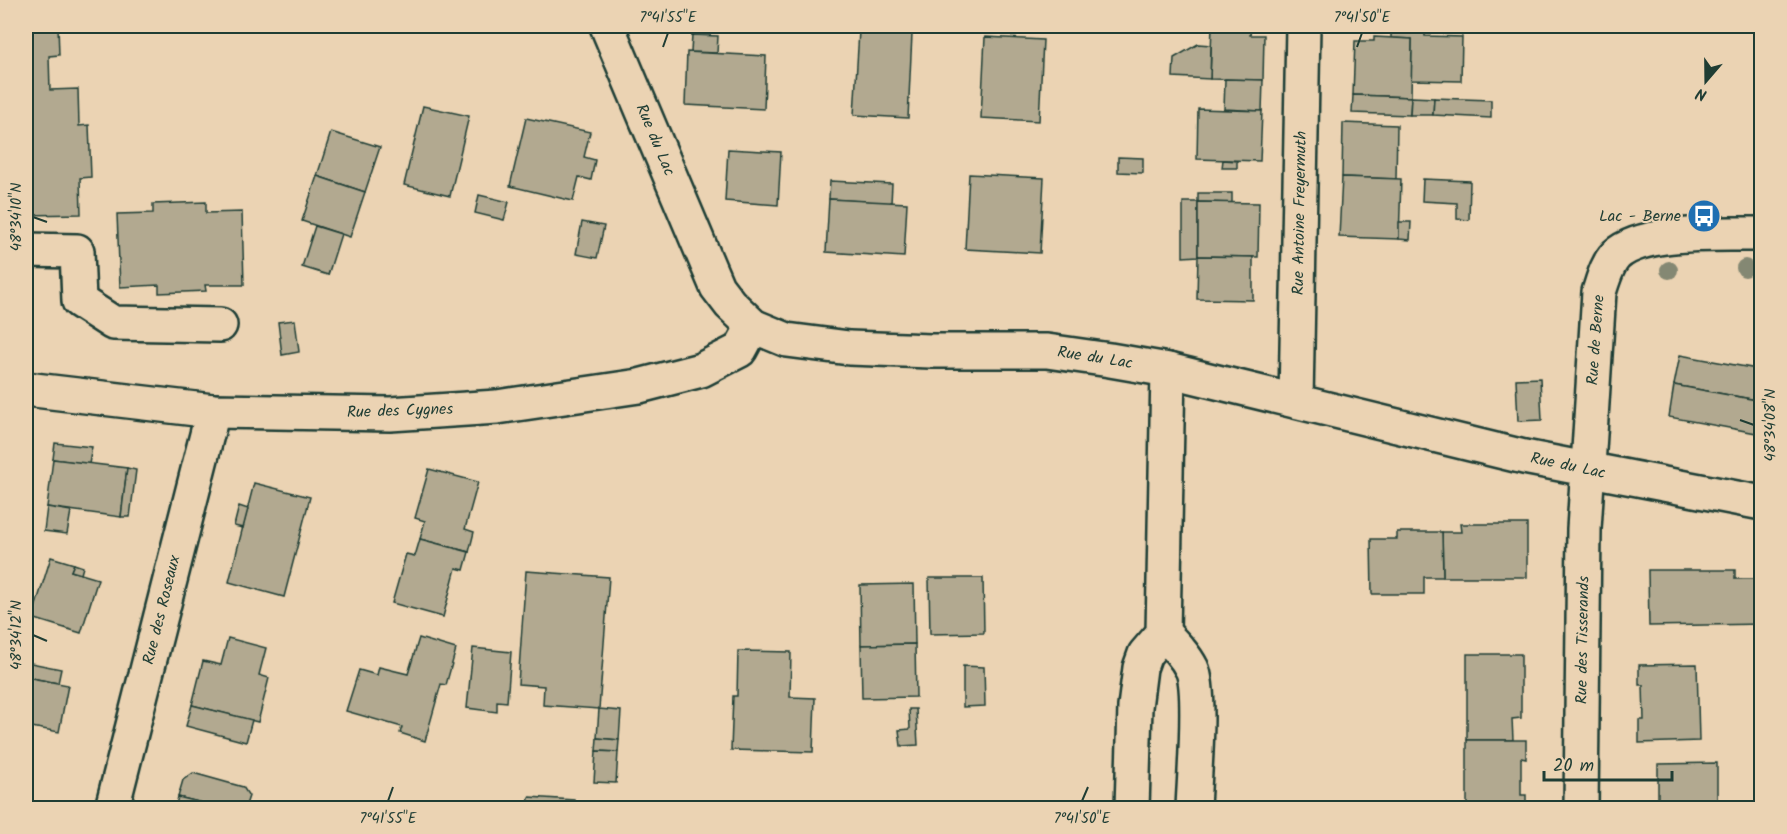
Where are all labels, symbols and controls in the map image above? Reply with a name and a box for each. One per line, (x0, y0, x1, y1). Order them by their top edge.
text: 7°41'55"E (639, 6, 698, 30)
text: 7°41'50"E (1334, 6, 1391, 30)
north arrow (1676, 51, 1736, 111)
text: N (1692, 80, 1710, 107)
street label: Rue du Lac (629, 100, 681, 180)
street label: Rue Antoine Freyermuth (1286, 131, 1314, 295)
text: 48°34'10"N (5, 183, 29, 251)
bus stop icon: Lac - Berne (1686, 198, 1722, 234)
place label: Lac - Berne (1599, 204, 1681, 229)
street label: Rue de Berne (1580, 294, 1612, 386)
street label: Rue du Lac (1055, 340, 1135, 376)
text: 48°34'08"N (1759, 388, 1783, 462)
street label: Rue des Cygnes (346, 397, 454, 425)
street label: Rue du Lac (1528, 446, 1608, 486)
street label: Rue des Roseaux (136, 552, 188, 667)
street label: Rue des Tisserands (1569, 575, 1597, 704)
text: 48°34'12"N (5, 600, 29, 670)
scale bar (1544, 744, 1672, 782)
text: 20 m (1553, 752, 1594, 781)
text: 7°41'55"E (359, 807, 418, 831)
text: 7°41'50"E (1054, 807, 1111, 831)

